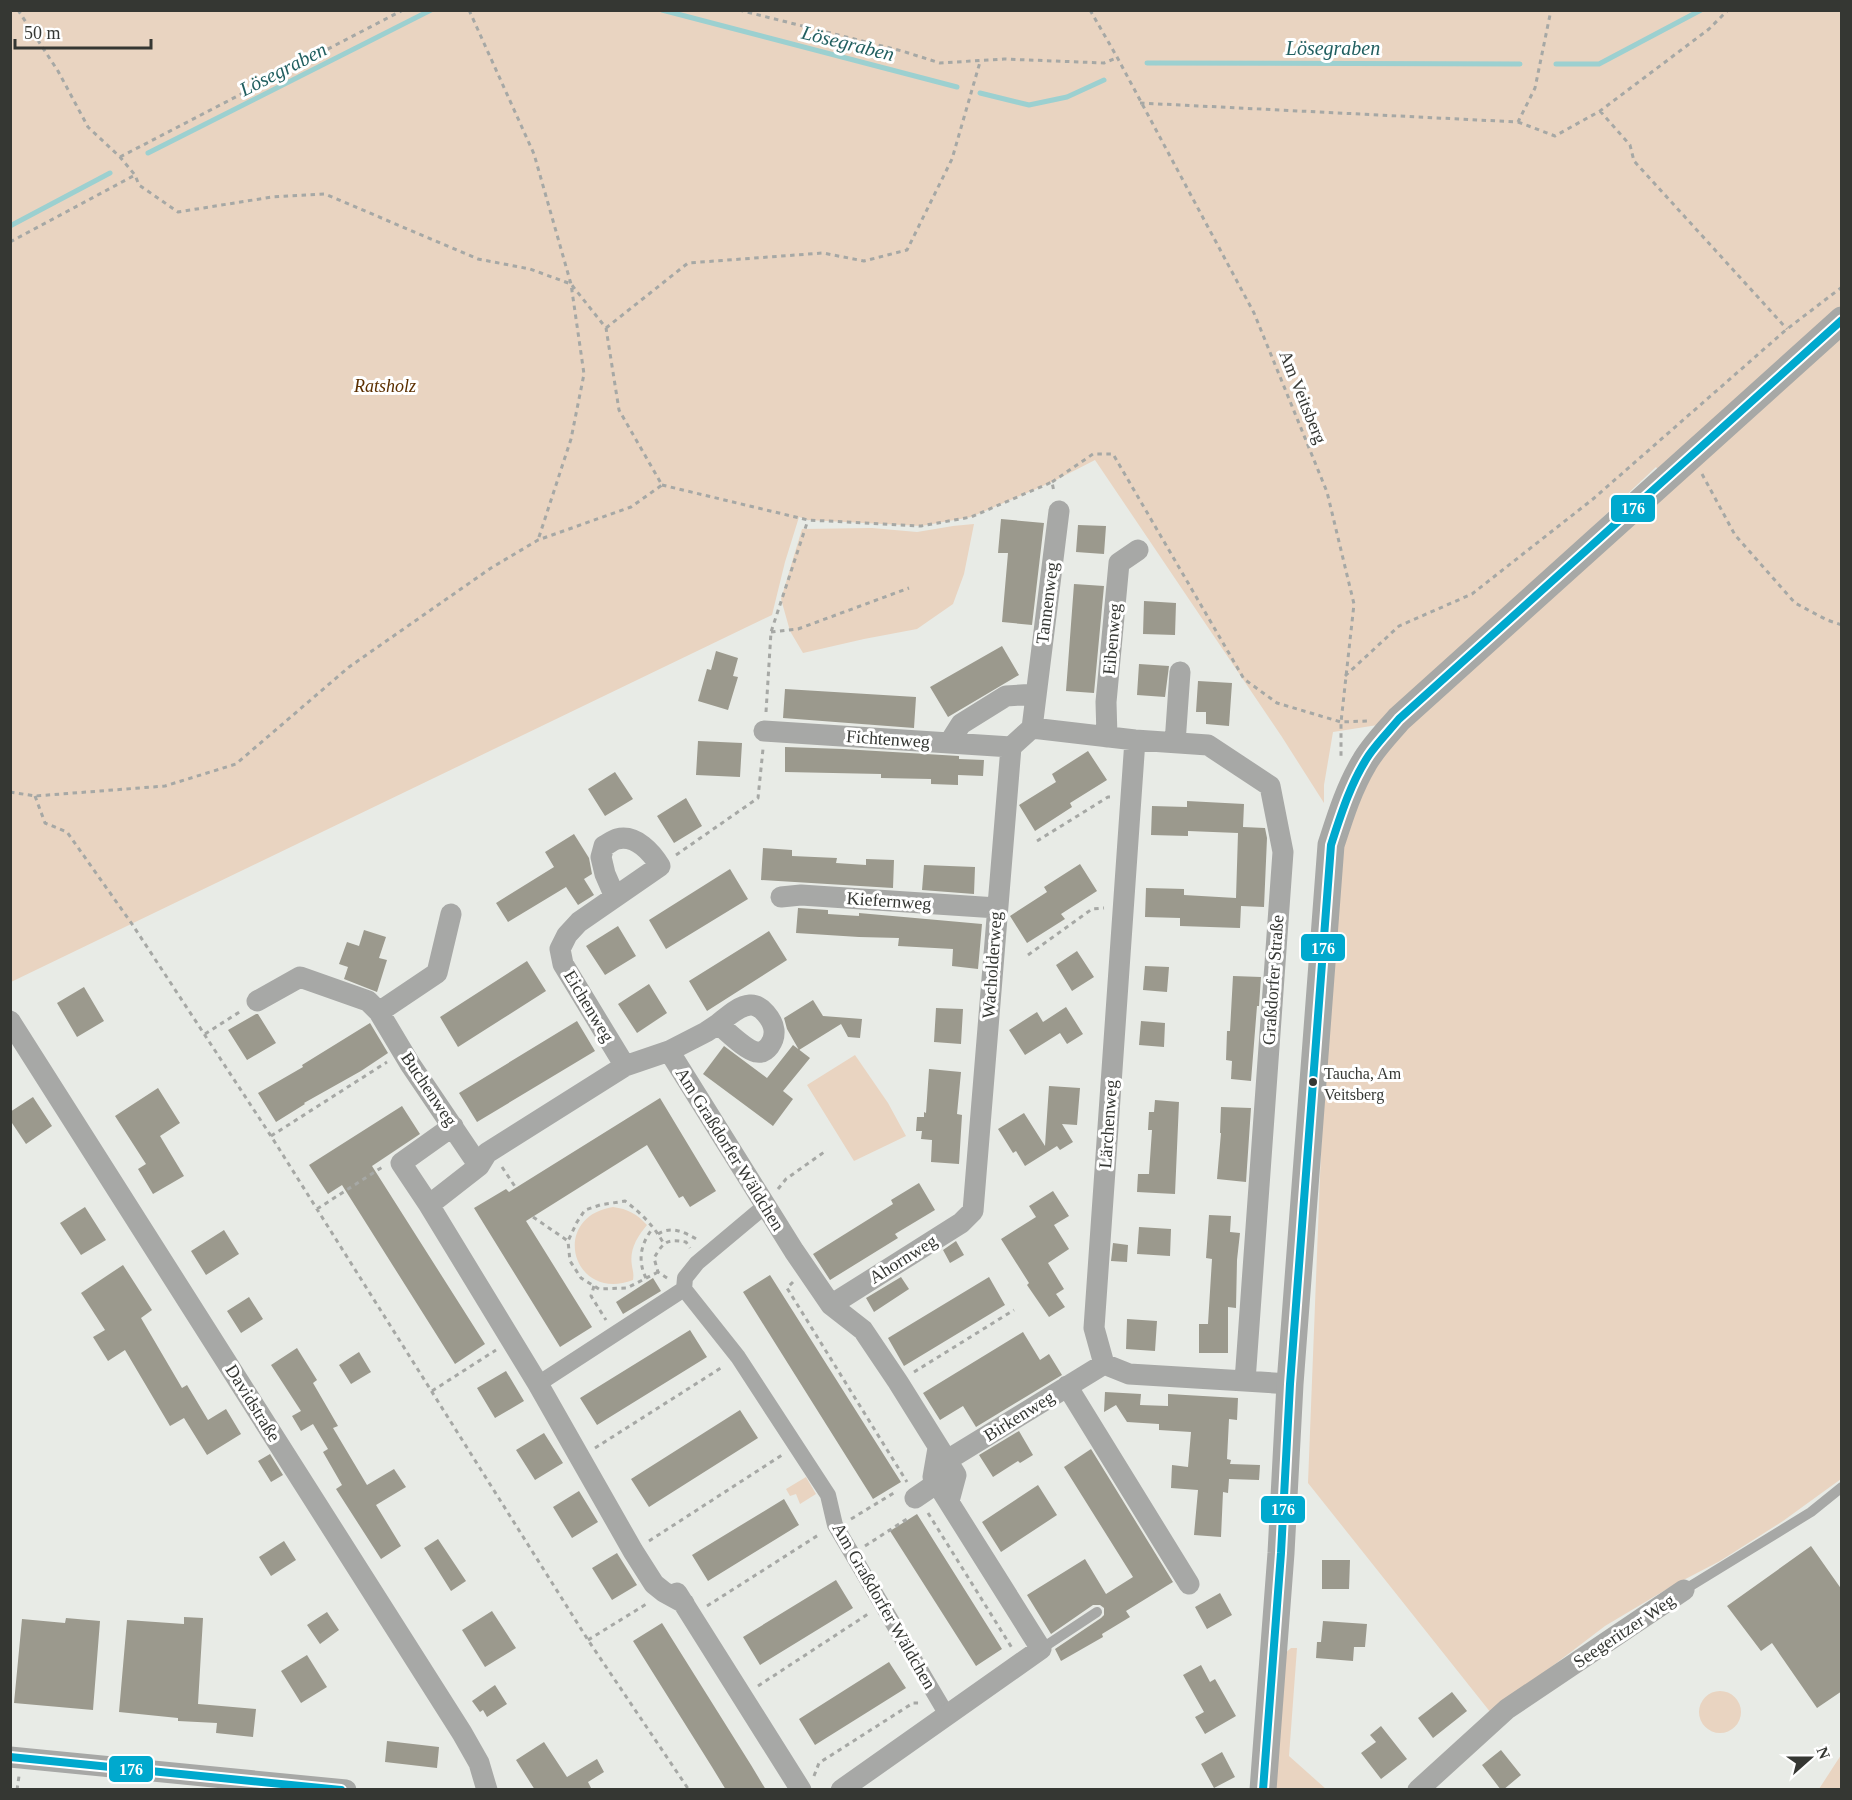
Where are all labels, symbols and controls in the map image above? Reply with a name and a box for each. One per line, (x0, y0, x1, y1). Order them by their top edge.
scale bar (15, 12, 152, 50)
water label: Lösegraben (798, 21, 896, 66)
text: 50 m (24, 23, 61, 43)
water label: Lösegraben (1285, 37, 1380, 60)
water label: Lösegraben (235, 38, 331, 102)
street label: Am Veitsberg (1275, 347, 1331, 447)
park label: Ratsholz (353, 376, 416, 396)
line badge: 176 (1610, 494, 1656, 523)
text: 176 (1621, 500, 1645, 517)
street label: Tannenweg (1032, 561, 1062, 645)
street label: Eibenweg (1099, 602, 1125, 676)
street label: Fichtenweg (845, 726, 931, 752)
street label: Kiefernweg (846, 888, 932, 914)
street label: Wacholderweg (978, 911, 1006, 1019)
street label: Graßdorfer Straße (1258, 914, 1288, 1046)
line badge: 176 (1300, 933, 1346, 962)
text: 176 (1311, 940, 1335, 957)
street label: Eichenweg (560, 967, 618, 1045)
street label: Buchenweg (397, 1048, 461, 1130)
street label: Am Graßdorfer Wäldchen (672, 1064, 788, 1234)
place label: Taucha, Am Veitsberg (1324, 1065, 1402, 1104)
marker: Taucha, Am Veitsberg (1307, 1076, 1319, 1088)
street label: Lärchenweg (1095, 1079, 1121, 1169)
street label: Ahornweg (865, 1230, 941, 1288)
street label: Davidstraße (221, 1361, 285, 1445)
street label: Birkenweg (980, 1387, 1058, 1445)
line badge: 176 (1260, 1495, 1306, 1524)
text: 176 (1271, 1501, 1295, 1518)
street label: Am Graßdorfer Wäldchen (828, 1519, 940, 1693)
street label: Seegeritzer Weg (1570, 1590, 1678, 1672)
north arrow (1780, 1728, 1840, 1788)
text: N (1814, 1744, 1834, 1762)
line badge: 176 (108, 1755, 154, 1783)
text: 176 (119, 1761, 143, 1778)

